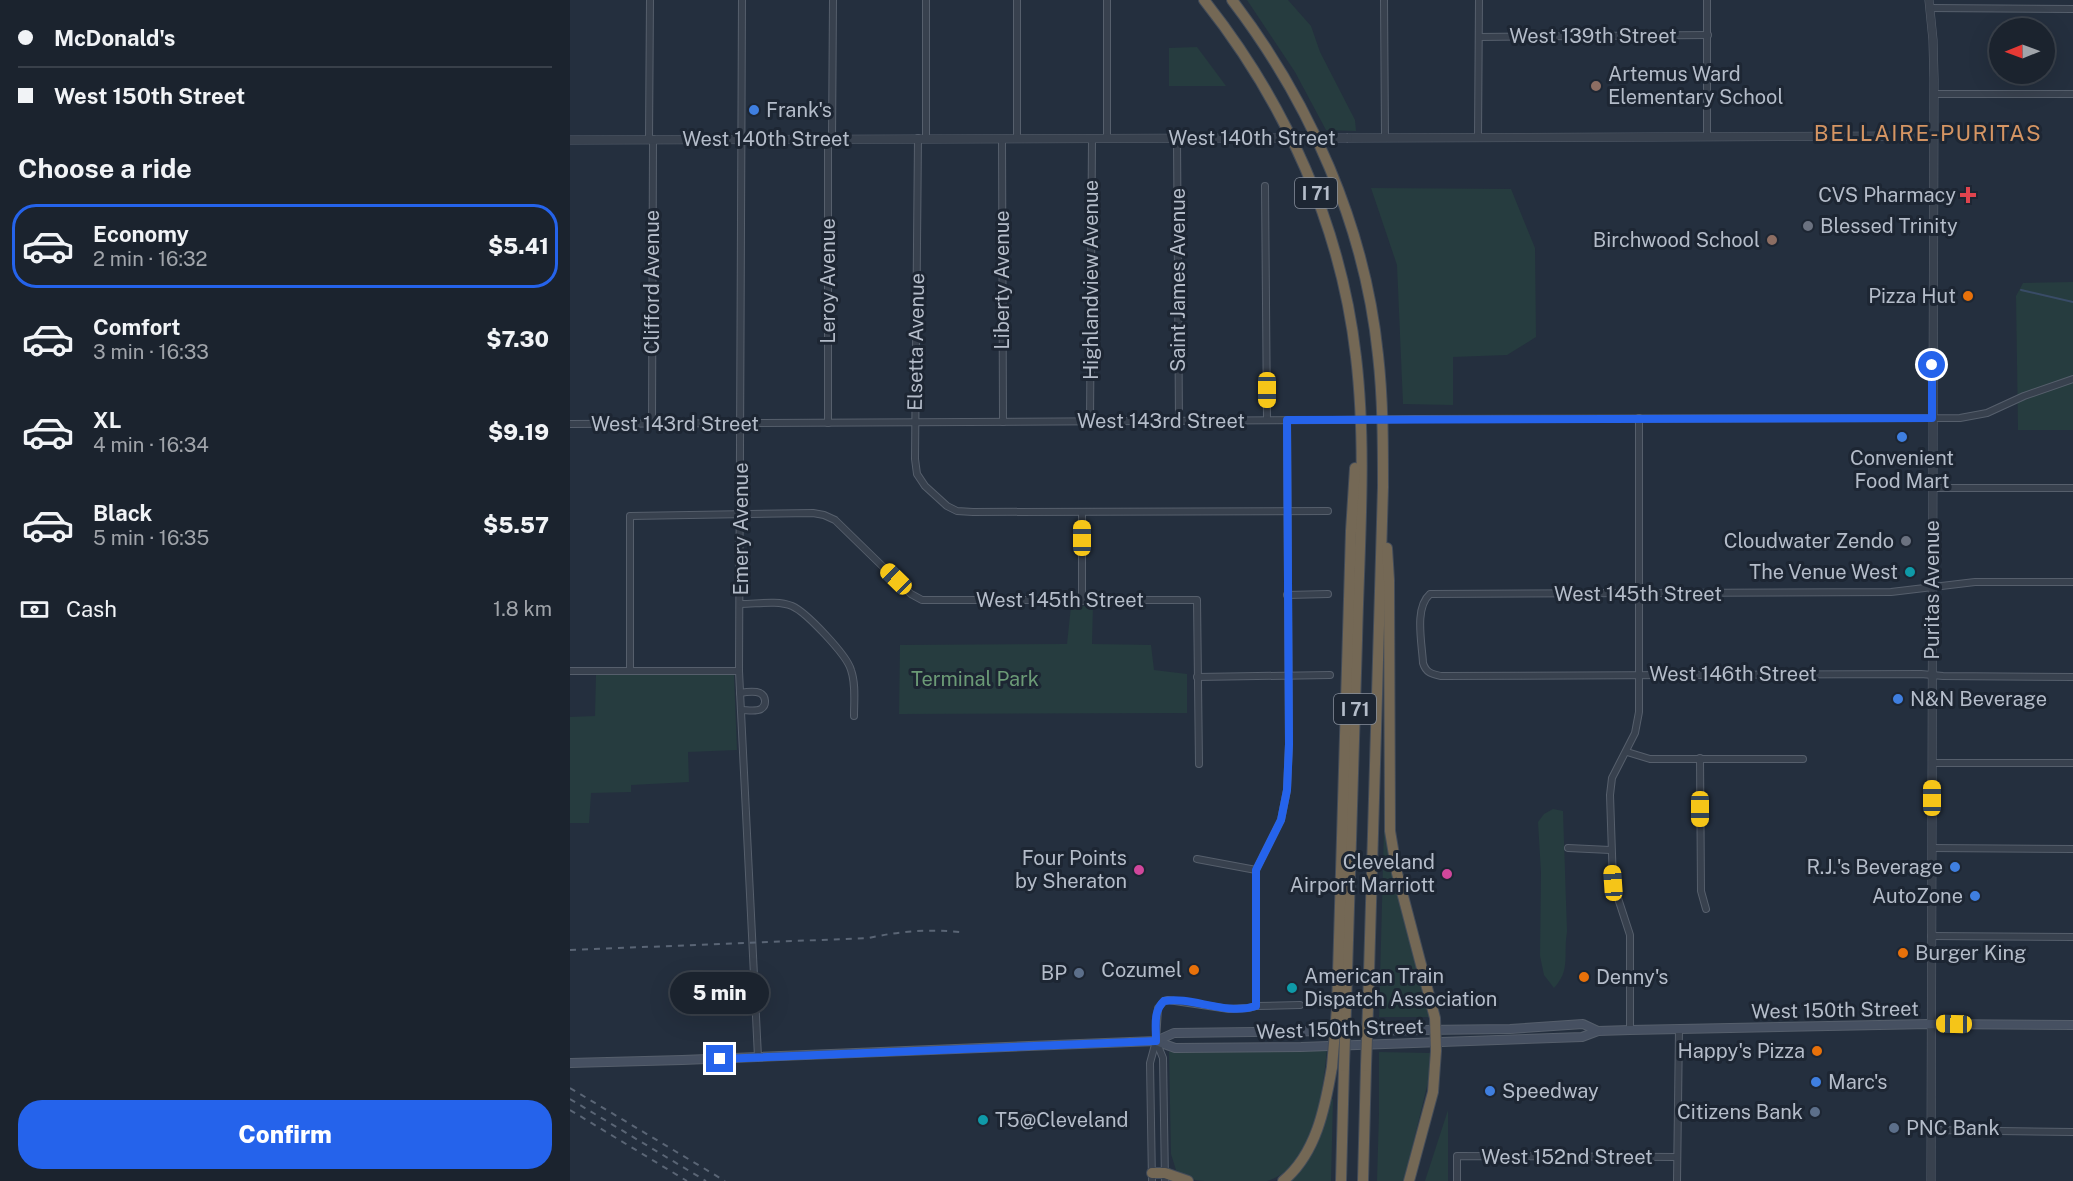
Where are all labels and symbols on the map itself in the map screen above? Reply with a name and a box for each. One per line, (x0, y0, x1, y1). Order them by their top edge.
north arrow (1989, 18, 2055, 84)
street label: West 139th Street (1509, 24, 1677, 48)
place label: Artemus Ward Elementary School (1608, 62, 1783, 109)
marker: Artemus Ward Elementary School (1589, 79, 1603, 93)
place label: Frank's (766, 98, 832, 122)
marker: Frank's (747, 103, 761, 117)
district label: BELLAIRE-PURITAS (1814, 120, 2042, 146)
street label: West 140th Street (1168, 126, 1336, 150)
street label: West 140th Street (682, 127, 850, 151)
road number: I 71 (1295, 178, 1337, 208)
street label: Highlandview Avenue (1079, 180, 1103, 380)
place label: CVS Pharmacy (1818, 183, 1956, 207)
street label: Saint James Avenue (1166, 188, 1190, 372)
marker: CVS Pharmacy (1961, 188, 1975, 202)
street label: Clifford Avenue (640, 210, 664, 354)
street label: Liberty Avenue (990, 210, 1014, 350)
place label: Blessed Trinity (1820, 214, 1958, 238)
street label: Leroy Avenue (816, 218, 840, 344)
marker: Blessed Trinity (1801, 219, 1815, 233)
place label: Birchwood School (1593, 228, 1760, 252)
marker: Birchwood School (1765, 233, 1779, 247)
street label: Elsetta Avenue (903, 273, 929, 411)
place label: Pizza Hut (1868, 284, 1956, 308)
marker: Pizza Hut (1961, 289, 1975, 303)
route start (1918, 351, 1945, 378)
car (1258, 372, 1276, 408)
street label: West 143rd Street (1077, 409, 1245, 433)
street label: West 143rd Street (591, 412, 759, 436)
marker: Convenient Food Mart (1895, 430, 1909, 444)
place label: Convenient Food Mart (1850, 446, 1954, 493)
street label: Emery Avenue (729, 462, 753, 596)
car (1073, 520, 1091, 556)
street label: Puritas Avenue (1920, 520, 1944, 660)
place label: Cloudwater Zendo (1724, 529, 1894, 553)
marker: Cloudwater Zendo (1899, 534, 1913, 548)
car (877, 560, 915, 598)
place label: The Venue West (1749, 560, 1898, 584)
marker: The Venue West (1903, 565, 1917, 579)
street label: West 145th Street (1554, 582, 1722, 606)
street label: West 145th Street (976, 588, 1144, 612)
street label: West 146th Street (1649, 662, 1817, 686)
park label: Terminal Park (911, 667, 1039, 691)
place label: N&N Beverage (1910, 687, 2047, 711)
marker: N&N Beverage (1891, 692, 1905, 706)
road number: I 71 (1334, 694, 1376, 724)
car (1923, 780, 1941, 816)
car (1691, 791, 1709, 827)
place label: Four Points by Sheraton (1015, 846, 1127, 893)
place label: Cleveland Airport Marriott (1290, 850, 1435, 897)
place label: R.J.'s Beverage (1806, 855, 1943, 879)
marker: R.J.'s Beverage (1948, 860, 1962, 874)
marker: Four Points by Sheraton (1132, 863, 1146, 877)
car (1603, 864, 1623, 902)
marker: Cleveland Airport Marriott (1440, 867, 1454, 881)
place label: AutoZone (1872, 884, 1963, 908)
marker: AutoZone (1968, 889, 1982, 903)
place label: Burger King (1915, 941, 2026, 965)
marker: Burger King (1896, 946, 1910, 960)
place label: Cozumel (1101, 958, 1182, 982)
place label: BP (1041, 961, 1067, 985)
marker: Cozumel (1187, 963, 1201, 977)
place label: American Train Dispatch Association (1304, 964, 1497, 1011)
place label: Denny's (1596, 965, 1668, 989)
marker: BP (1072, 966, 1086, 980)
marker: Denny's (1577, 970, 1591, 984)
callout: 5 min (670, 972, 770, 1014)
marker: American Train Dispatch Association (1285, 981, 1299, 995)
street label: West 150th Street (1751, 997, 1919, 1023)
street label: West 150th Street (1256, 1014, 1424, 1044)
car (1936, 1015, 1972, 1033)
place label: Happy's Pizza (1677, 1039, 1805, 1063)
marker: Happy's Pizza (1810, 1044, 1824, 1058)
route end (706, 1045, 733, 1072)
place label: Marc's (1828, 1070, 1887, 1094)
marker: Marc's (1809, 1075, 1823, 1089)
place label: Speedway (1502, 1079, 1599, 1103)
marker: Speedway (1483, 1084, 1497, 1098)
place label: Citizens Bank (1677, 1100, 1803, 1124)
marker: Citizens Bank (1808, 1105, 1822, 1119)
place label: T5@Cleveland (995, 1108, 1128, 1132)
marker: T5@Cleveland (976, 1113, 990, 1127)
place label: PNC Bank (1906, 1116, 2000, 1140)
marker: PNC Bank (1887, 1121, 1901, 1135)
street label: West 152nd Street (1481, 1145, 1653, 1169)

